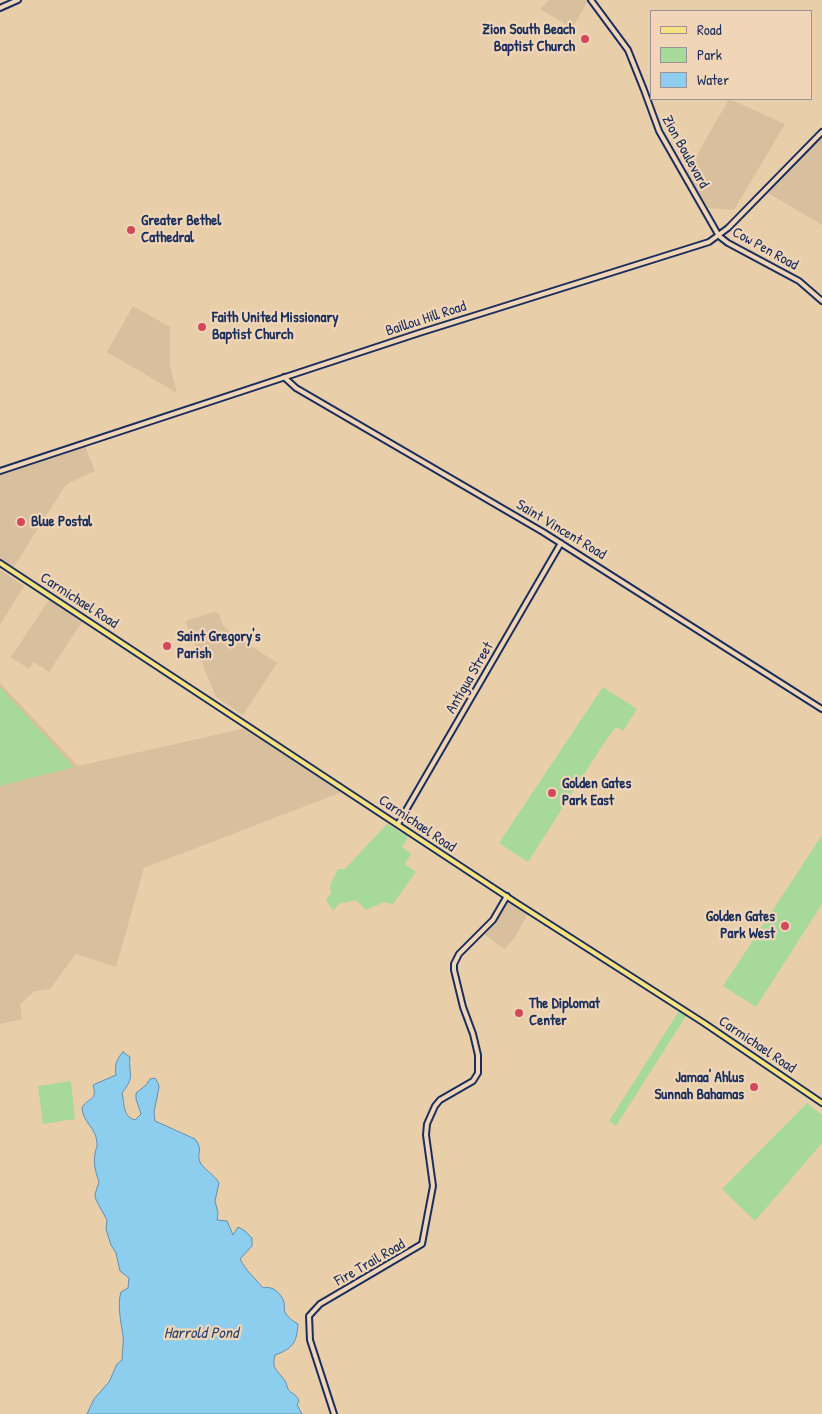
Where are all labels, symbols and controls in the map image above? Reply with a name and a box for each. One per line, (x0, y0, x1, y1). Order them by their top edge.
legend (650, 10, 812, 100)
text: Road (697, 19, 722, 40)
place label: Zion South Beach Baptist Church (482, 21, 575, 56)
marker: Zion South Beach Baptist Church (579, 33, 591, 45)
text: Park (697, 44, 722, 65)
text: Water (697, 69, 729, 90)
street label: Zion Boulevard (658, 112, 712, 192)
place label: Greater Bethel Cathedral (141, 212, 221, 247)
marker: Greater Bethel Cathedral (125, 224, 137, 236)
street label: Cow Pen Road (729, 224, 801, 274)
street label: Baillou Hill Road (383, 298, 469, 340)
place label: Faith United Missionary Baptist Church (212, 309, 339, 344)
marker: Faith United Missionary Baptist Church (196, 321, 208, 333)
street label: Saint Vincent Road (513, 496, 609, 564)
place label: Blue Postal (31, 513, 92, 531)
marker: Blue Postal (15, 516, 27, 528)
street label: Carmichael Road (37, 569, 121, 633)
place label: Saint Gregory's Parish (177, 628, 261, 663)
street label: Antigua Street (442, 639, 498, 717)
marker: Saint Gregory's Parish (161, 640, 173, 652)
place label: Golden Gates Park East (562, 775, 631, 810)
marker: Golden Gates Park East (546, 787, 558, 799)
street label: Carmichael Road (375, 792, 459, 856)
place label: Golden Gates Park West (706, 908, 775, 943)
marker: Golden Gates Park West (779, 920, 791, 932)
place label: The Diplomat Center (529, 995, 600, 1030)
marker: The Diplomat Center (513, 1007, 525, 1019)
street label: Carmichael Road (715, 1013, 799, 1077)
place label: Jamaa' Ahlus Sunnah Bahamas (654, 1069, 744, 1104)
marker: Jamaa' Ahlus Sunnah Bahamas (748, 1081, 760, 1093)
street label: Fire Trail Road (332, 1236, 408, 1290)
water label: Harrold Pond (164, 1324, 238, 1344)

